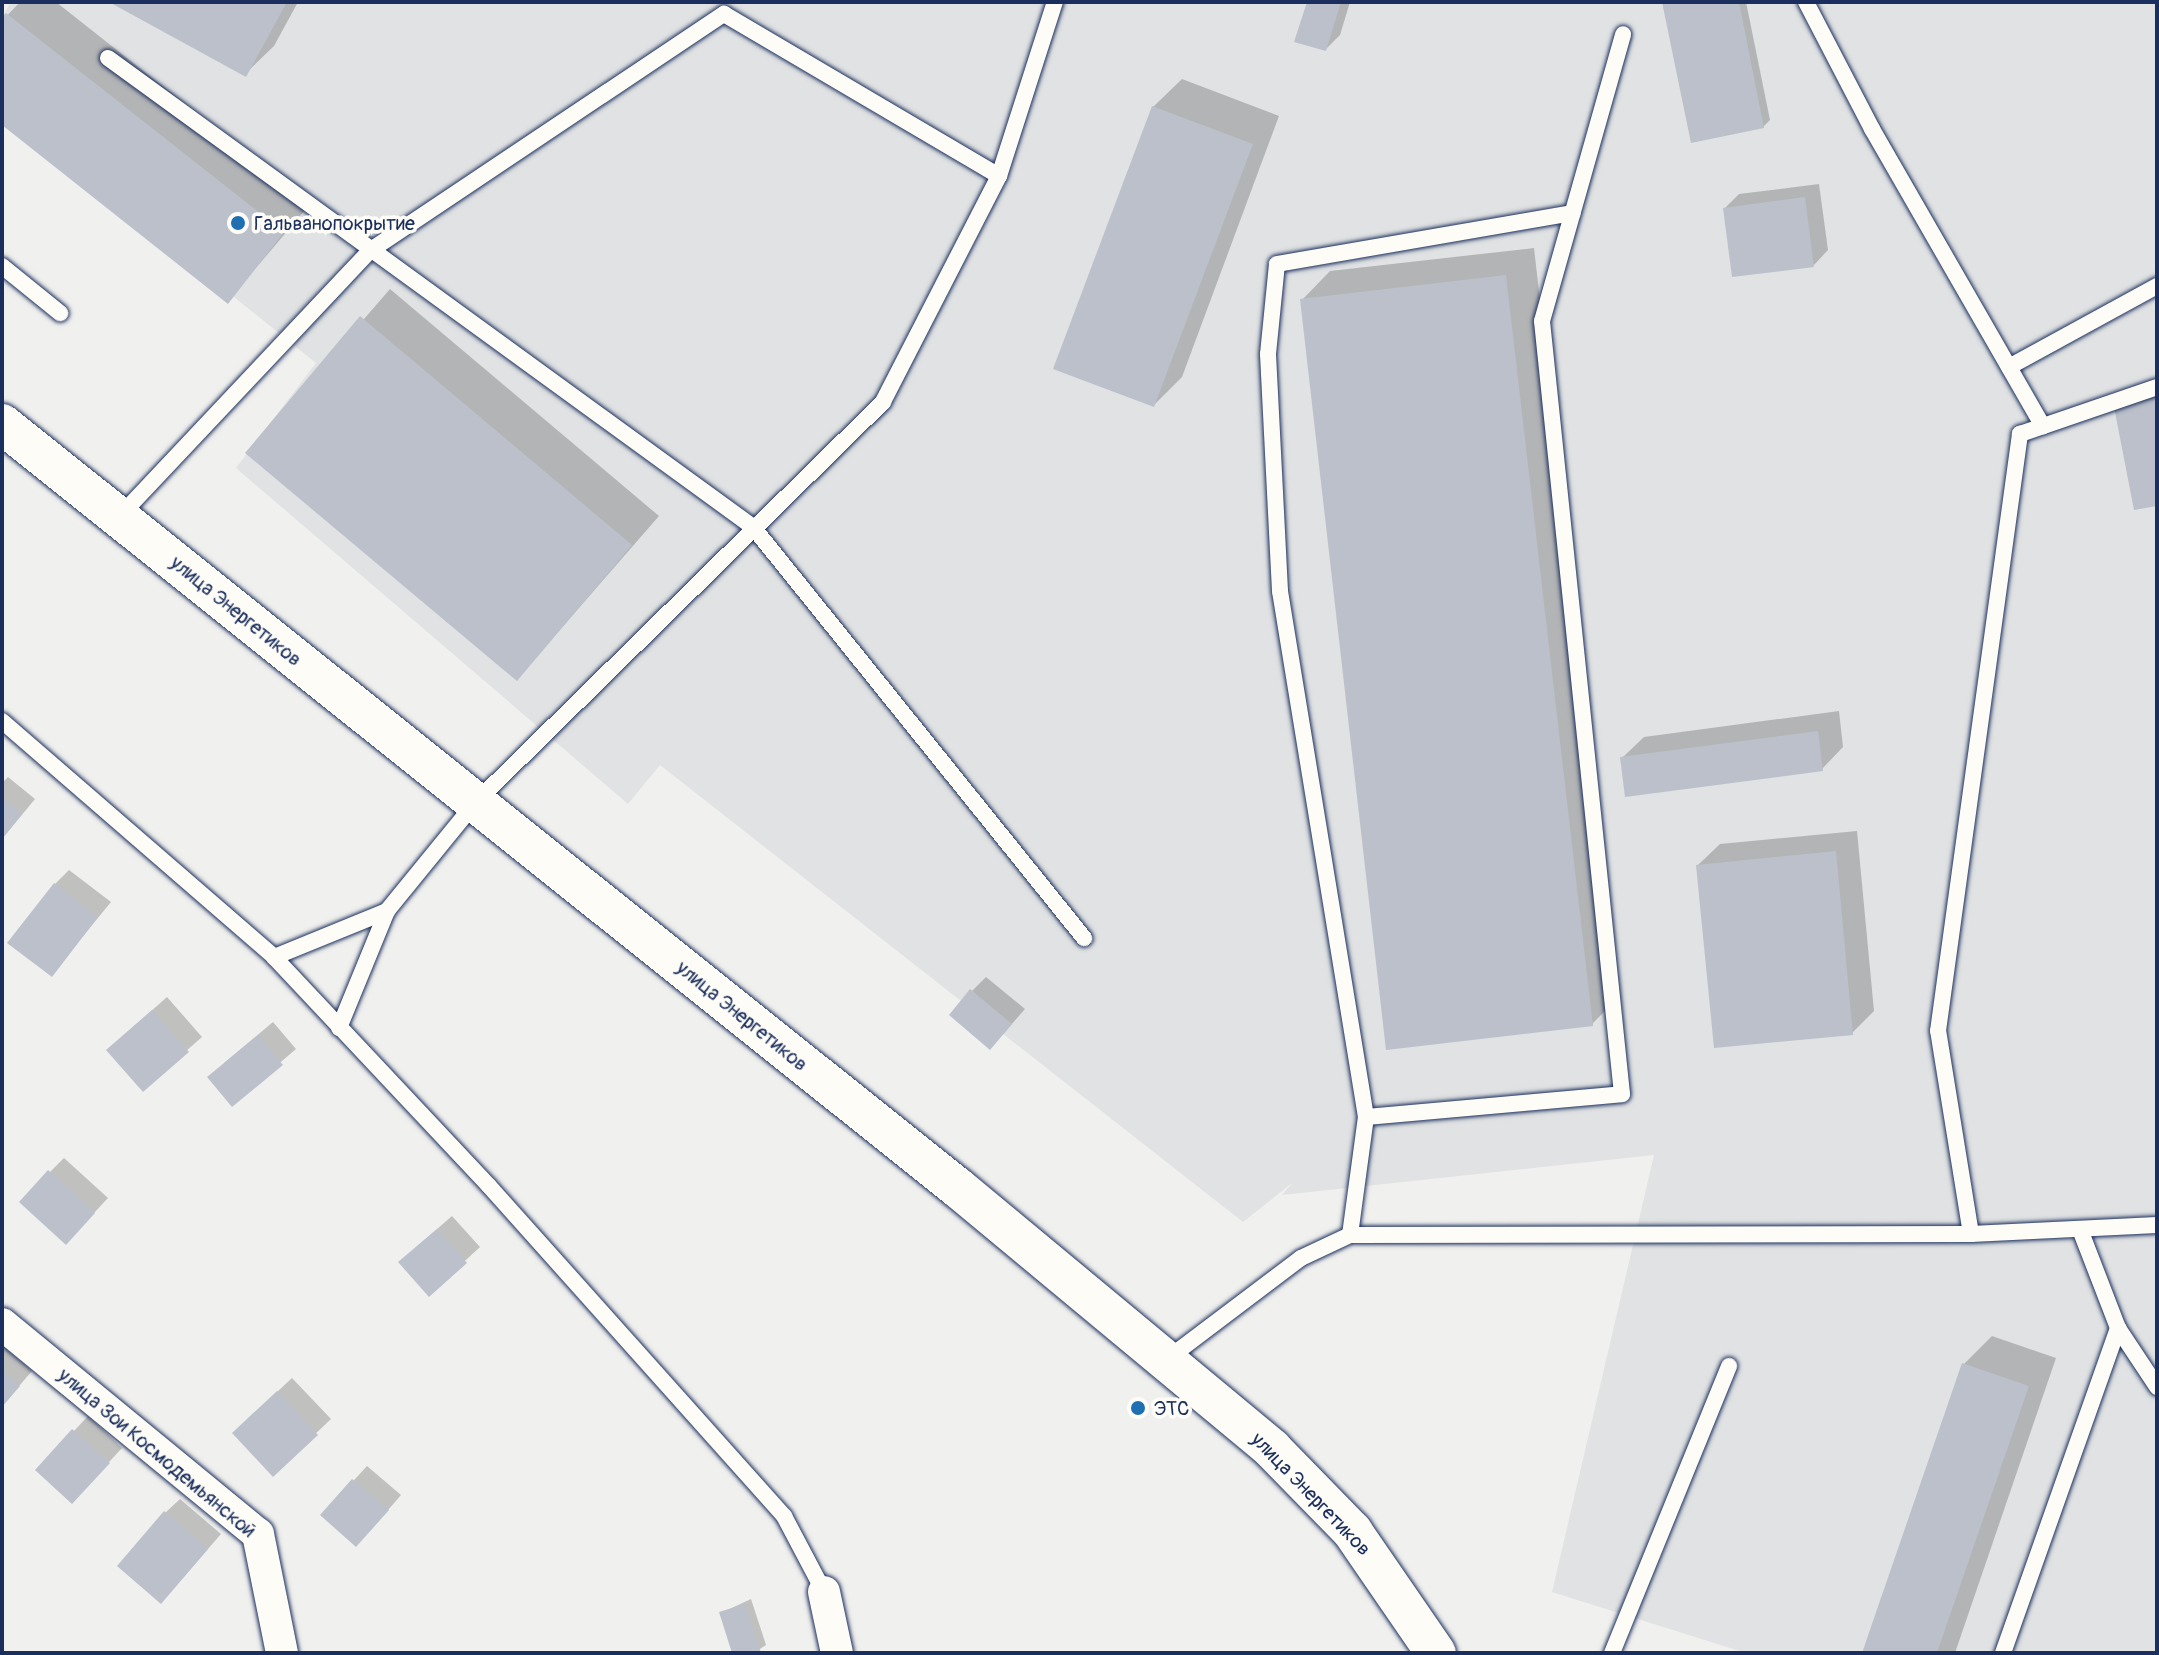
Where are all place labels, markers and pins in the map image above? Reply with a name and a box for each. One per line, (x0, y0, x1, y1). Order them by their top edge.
place label: Гальванопокрытие (254, 211, 415, 235)
marker: Гальванопокрытие (229, 214, 247, 232)
place label: ЭТС (1154, 1396, 1189, 1420)
marker: ЭТС (1129, 1399, 1147, 1417)

